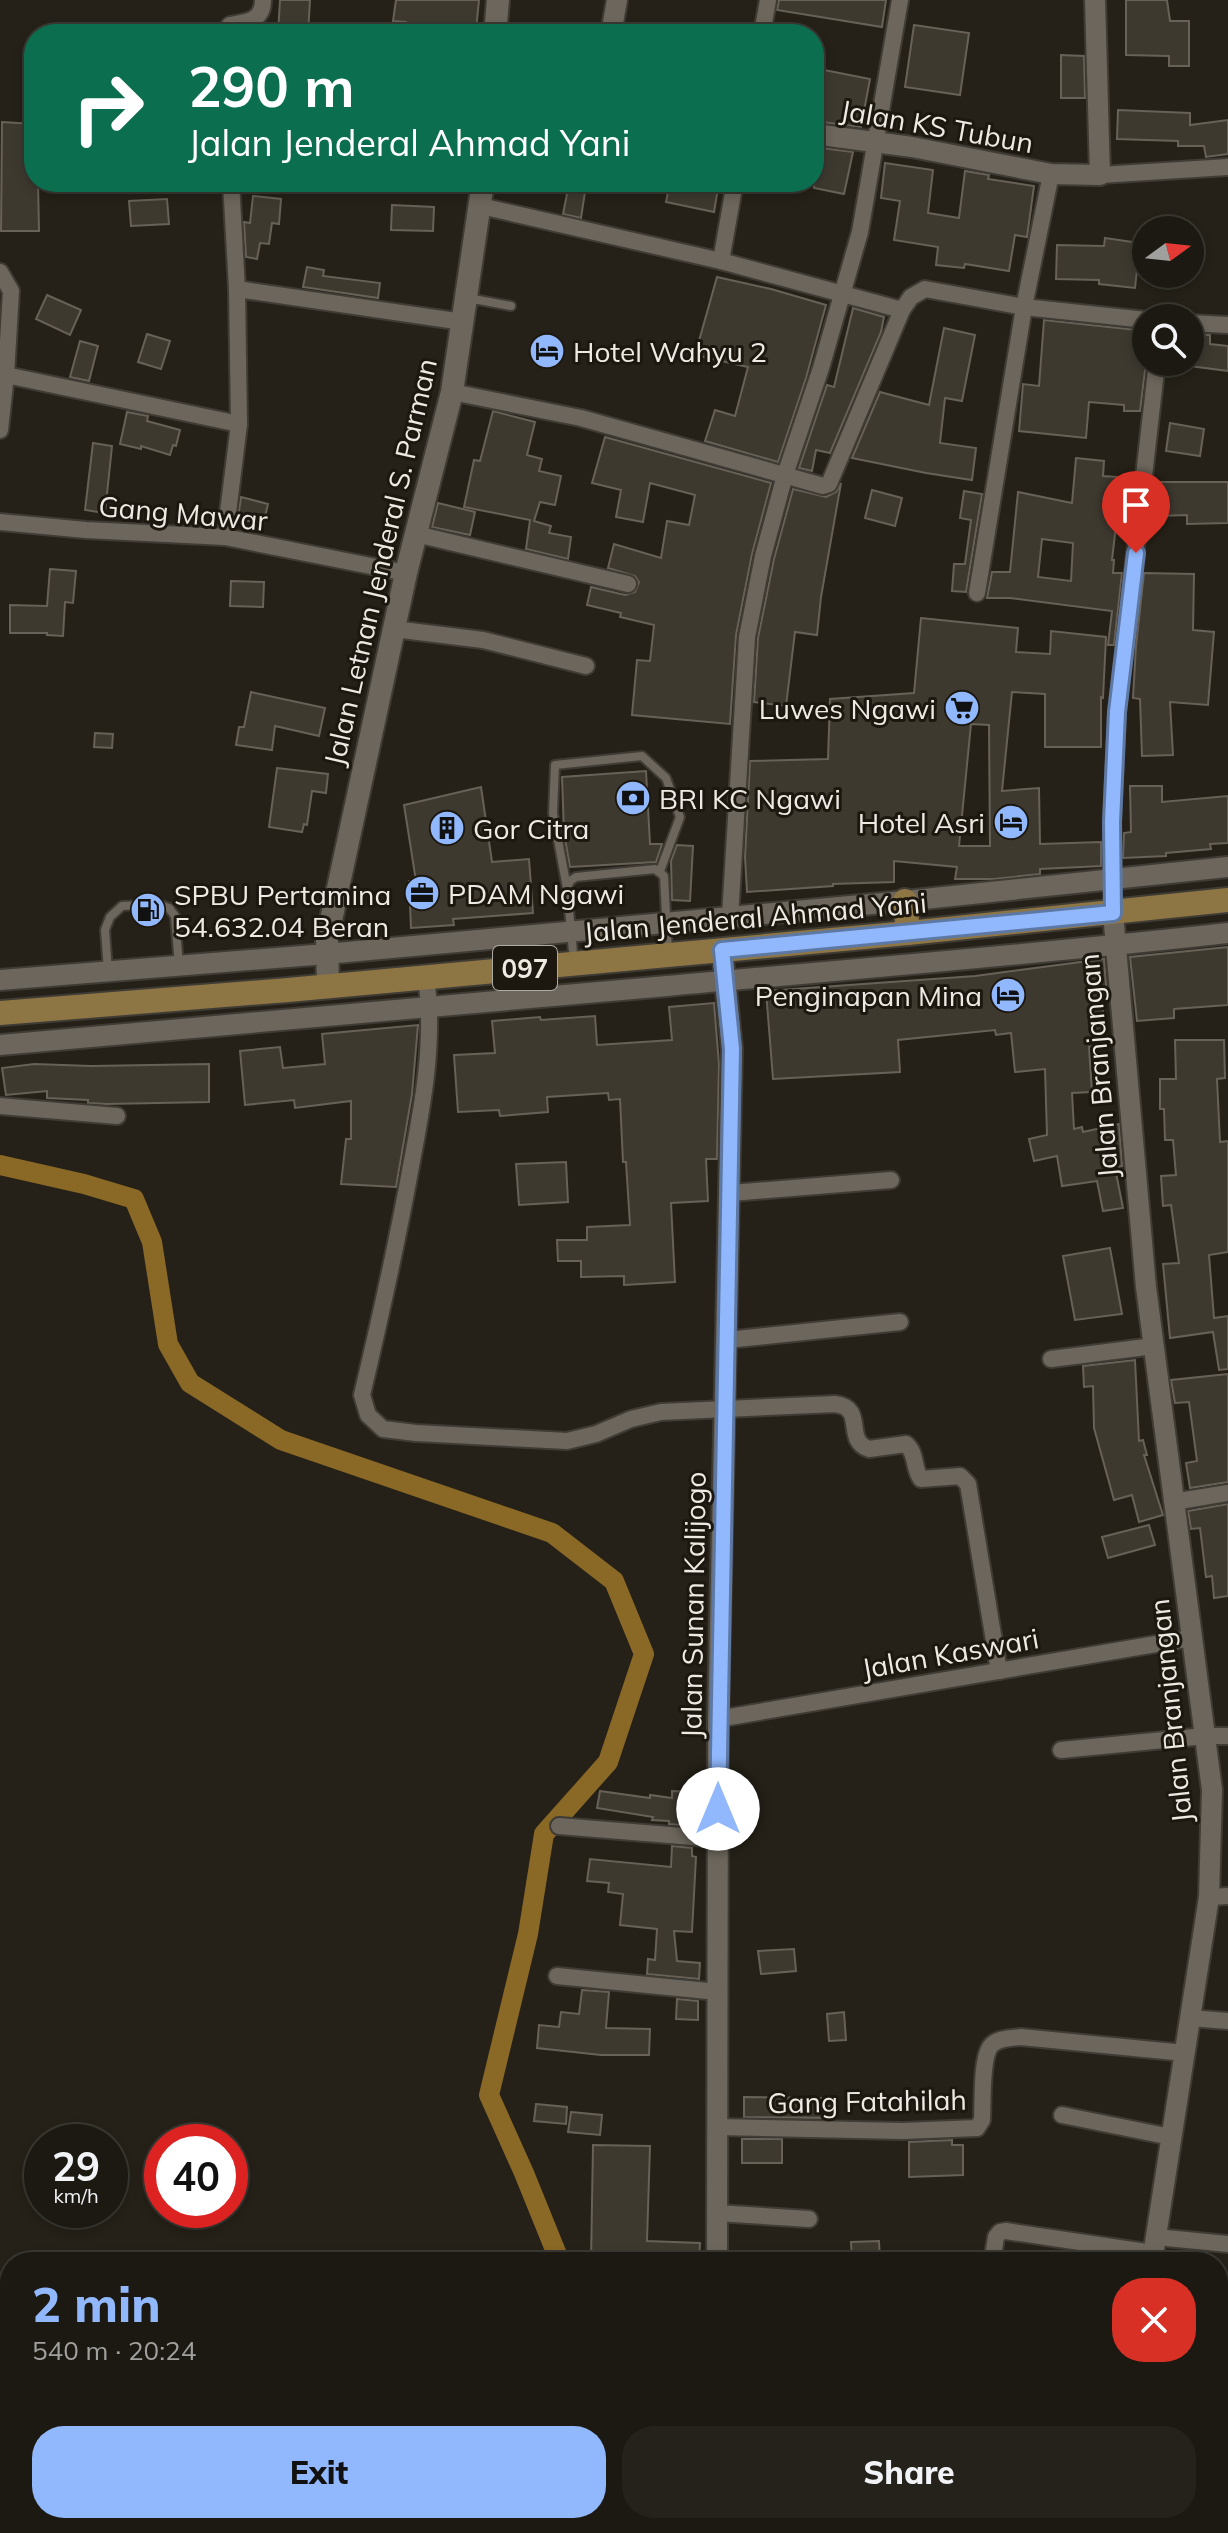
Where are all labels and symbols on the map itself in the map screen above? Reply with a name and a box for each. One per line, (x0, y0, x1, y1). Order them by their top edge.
street label: Jalan KS Tubun (838, 92, 1036, 160)
north arrow (1132, 216, 1204, 288)
hotel icon: Hotel Wahyu 2 (528, 332, 566, 370)
place label: Hotel Wahyu 2 (573, 334, 767, 369)
street label: Jalan Letnan Jenderal S. Parman (316, 355, 444, 769)
pin (1102, 471, 1170, 553)
street label: Gang Mawar (97, 488, 270, 538)
supermarket icon: Luwes Ngawi (943, 689, 981, 727)
place label: Luwes Ngawi (759, 691, 936, 726)
bank icon: BRI KC Ngawi (614, 779, 652, 817)
place label: BRI KC Ngawi (659, 781, 841, 816)
hotel icon: Hotel Asri (992, 803, 1030, 841)
place label: Hotel Asri (858, 805, 985, 840)
building icon: Gor Citra (428, 809, 466, 847)
place label: Gor Citra (473, 811, 589, 846)
office icon: PDAM Ngawi (403, 874, 441, 912)
place label: PDAM Ngawi (448, 876, 624, 911)
place label: SPBU Pertamina 54.632.04 Beran (174, 877, 391, 944)
street label: Jalan Jenderal Ahmad Yani (582, 885, 928, 949)
fuel station icon: SPBU Pertamina 54.632.04 Beran (129, 891, 167, 929)
road number: 097 (493, 946, 557, 990)
street label: Jalan Branjangan (1071, 952, 1125, 1180)
hotel icon: Penginapan Mina (989, 976, 1027, 1014)
place label: Penginapan Mina (755, 978, 982, 1013)
street label: Jalan Sunan Kalijogo (673, 1471, 713, 1739)
street label: Jalan Branjangan (1141, 1597, 1199, 1825)
street label: Jalan Kaswari (859, 1620, 1041, 1686)
position arrow (676, 1767, 760, 1851)
street label: Gang Fatahilah (767, 2082, 967, 2120)
speed limit sign: 40 (144, 2124, 248, 2228)

